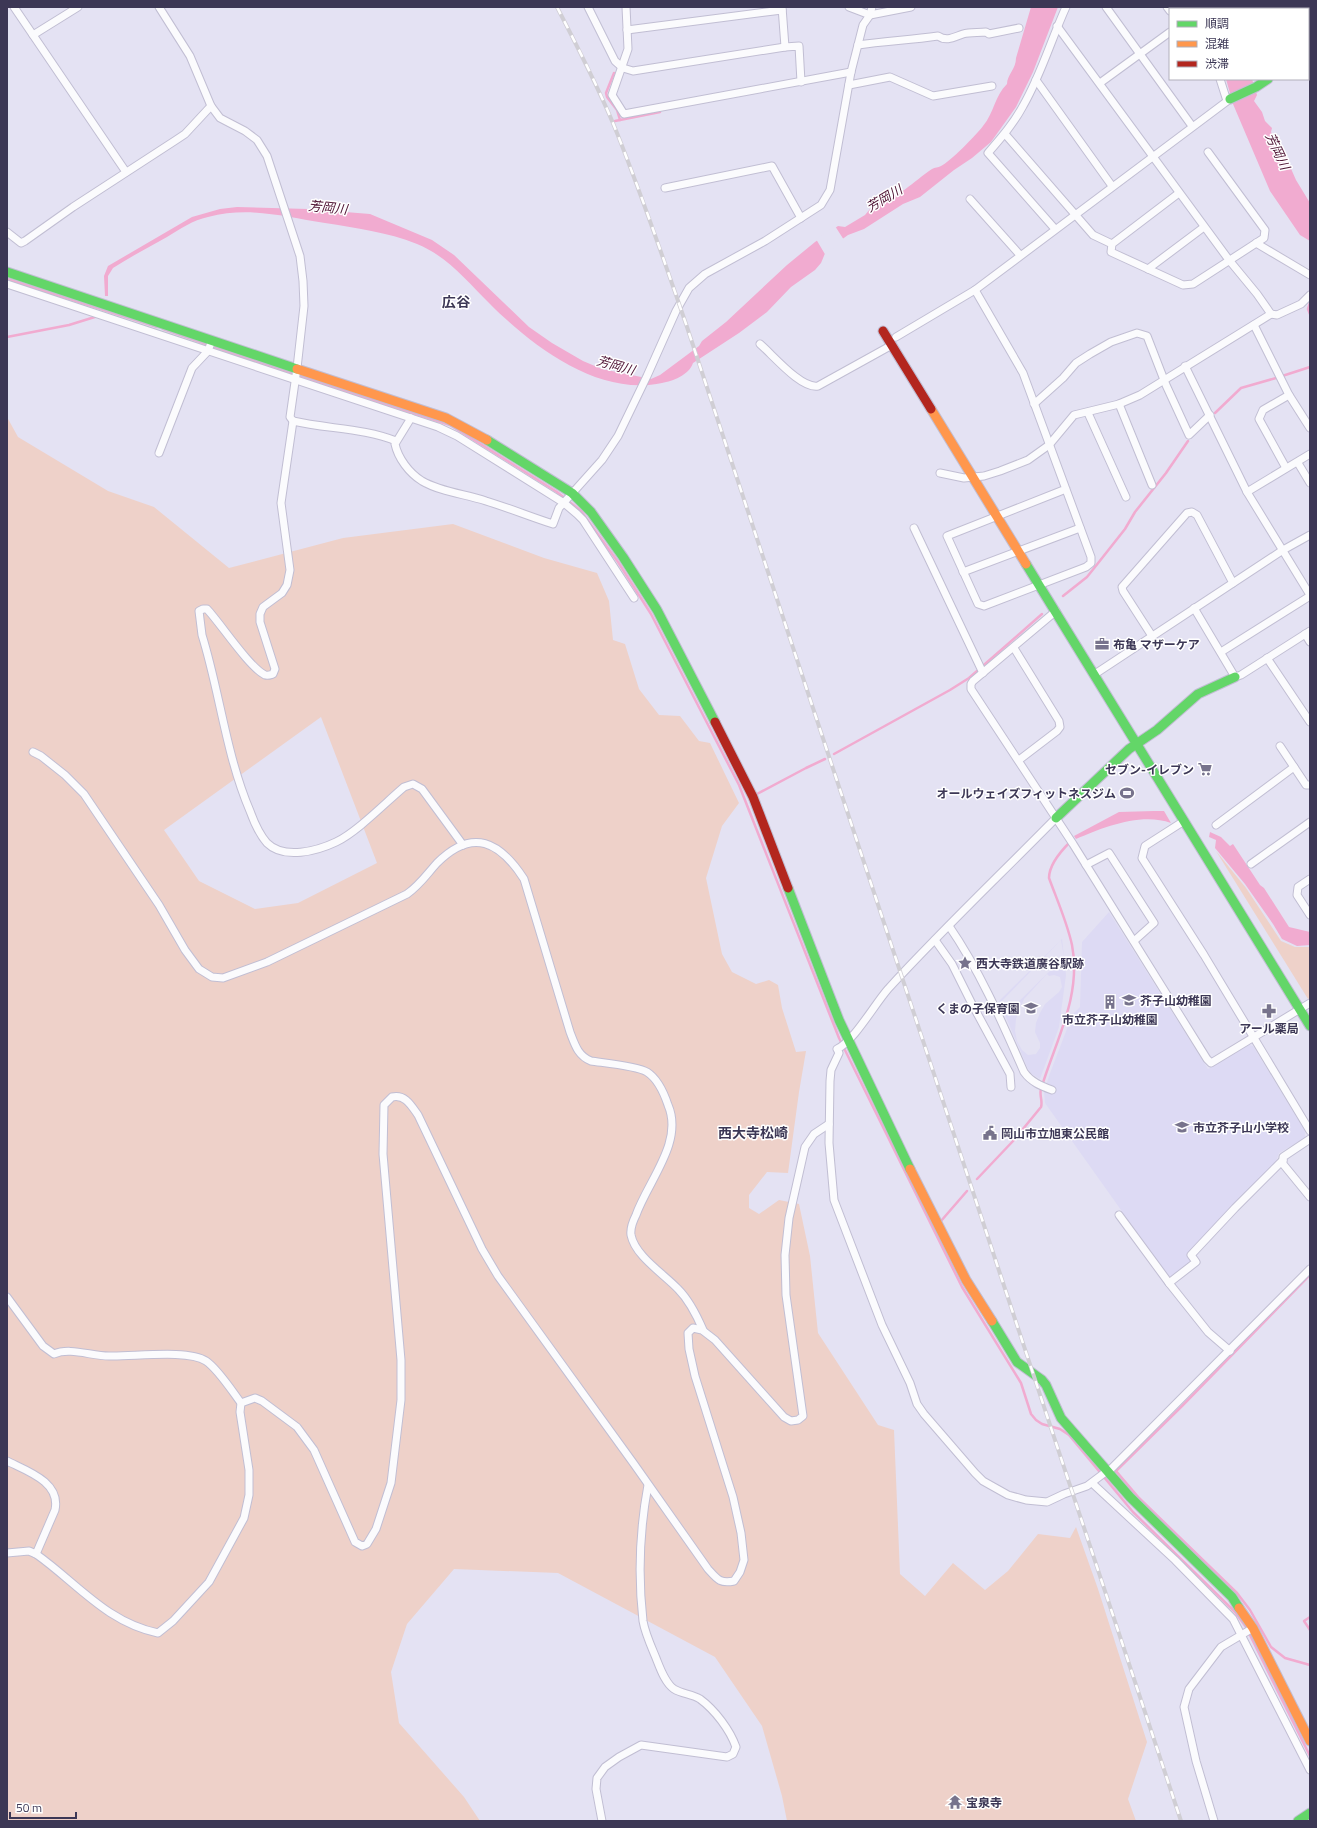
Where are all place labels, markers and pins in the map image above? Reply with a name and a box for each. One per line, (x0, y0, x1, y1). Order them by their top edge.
place label: 布亀 マザーケア (1113, 635, 1200, 654)
office icon: 布亀 マザーケア (1094, 636, 1110, 652)
place label: セブン-イレブン (1105, 760, 1194, 779)
supermarket icon: セブン-イレブン (1197, 761, 1213, 777)
place label: オールウェイズフィットネスジム (937, 784, 1116, 803)
sports icon: オールウェイズフィットネスジム (1119, 785, 1135, 801)
place label: 西大寺鉄道廣谷駅跡 (976, 954, 1084, 973)
place icon: 西大寺鉄道廣谷駅跡 (957, 955, 973, 971)
place label: 芥子山幼稚園 (1140, 991, 1212, 1010)
school or university icon: 芥子山幼稚園 (1121, 992, 1137, 1008)
building icon: 市立芥子山幼稚園 (1102, 994, 1118, 1010)
place label: くまの子保育園 (936, 999, 1020, 1018)
school or university icon: くまの子保育園 (1023, 1000, 1039, 1016)
pharmacy icon: アール薬局 (1261, 1003, 1277, 1019)
place label: 市立芥子山幼稚園 (1062, 1010, 1158, 1029)
place label: アール薬局 (1239, 1019, 1299, 1038)
place label: 市立芥子山小学校 (1193, 1118, 1289, 1137)
school or university icon: 市立芥子山小学校 (1174, 1119, 1190, 1135)
place label: 岡山市立旭東公民館 (1001, 1124, 1109, 1143)
public building icon: 岡山市立旭東公民館 (982, 1125, 998, 1141)
place label: 宝泉寺 (966, 1793, 1002, 1812)
temple icon: 宝泉寺 (947, 1794, 963, 1810)

